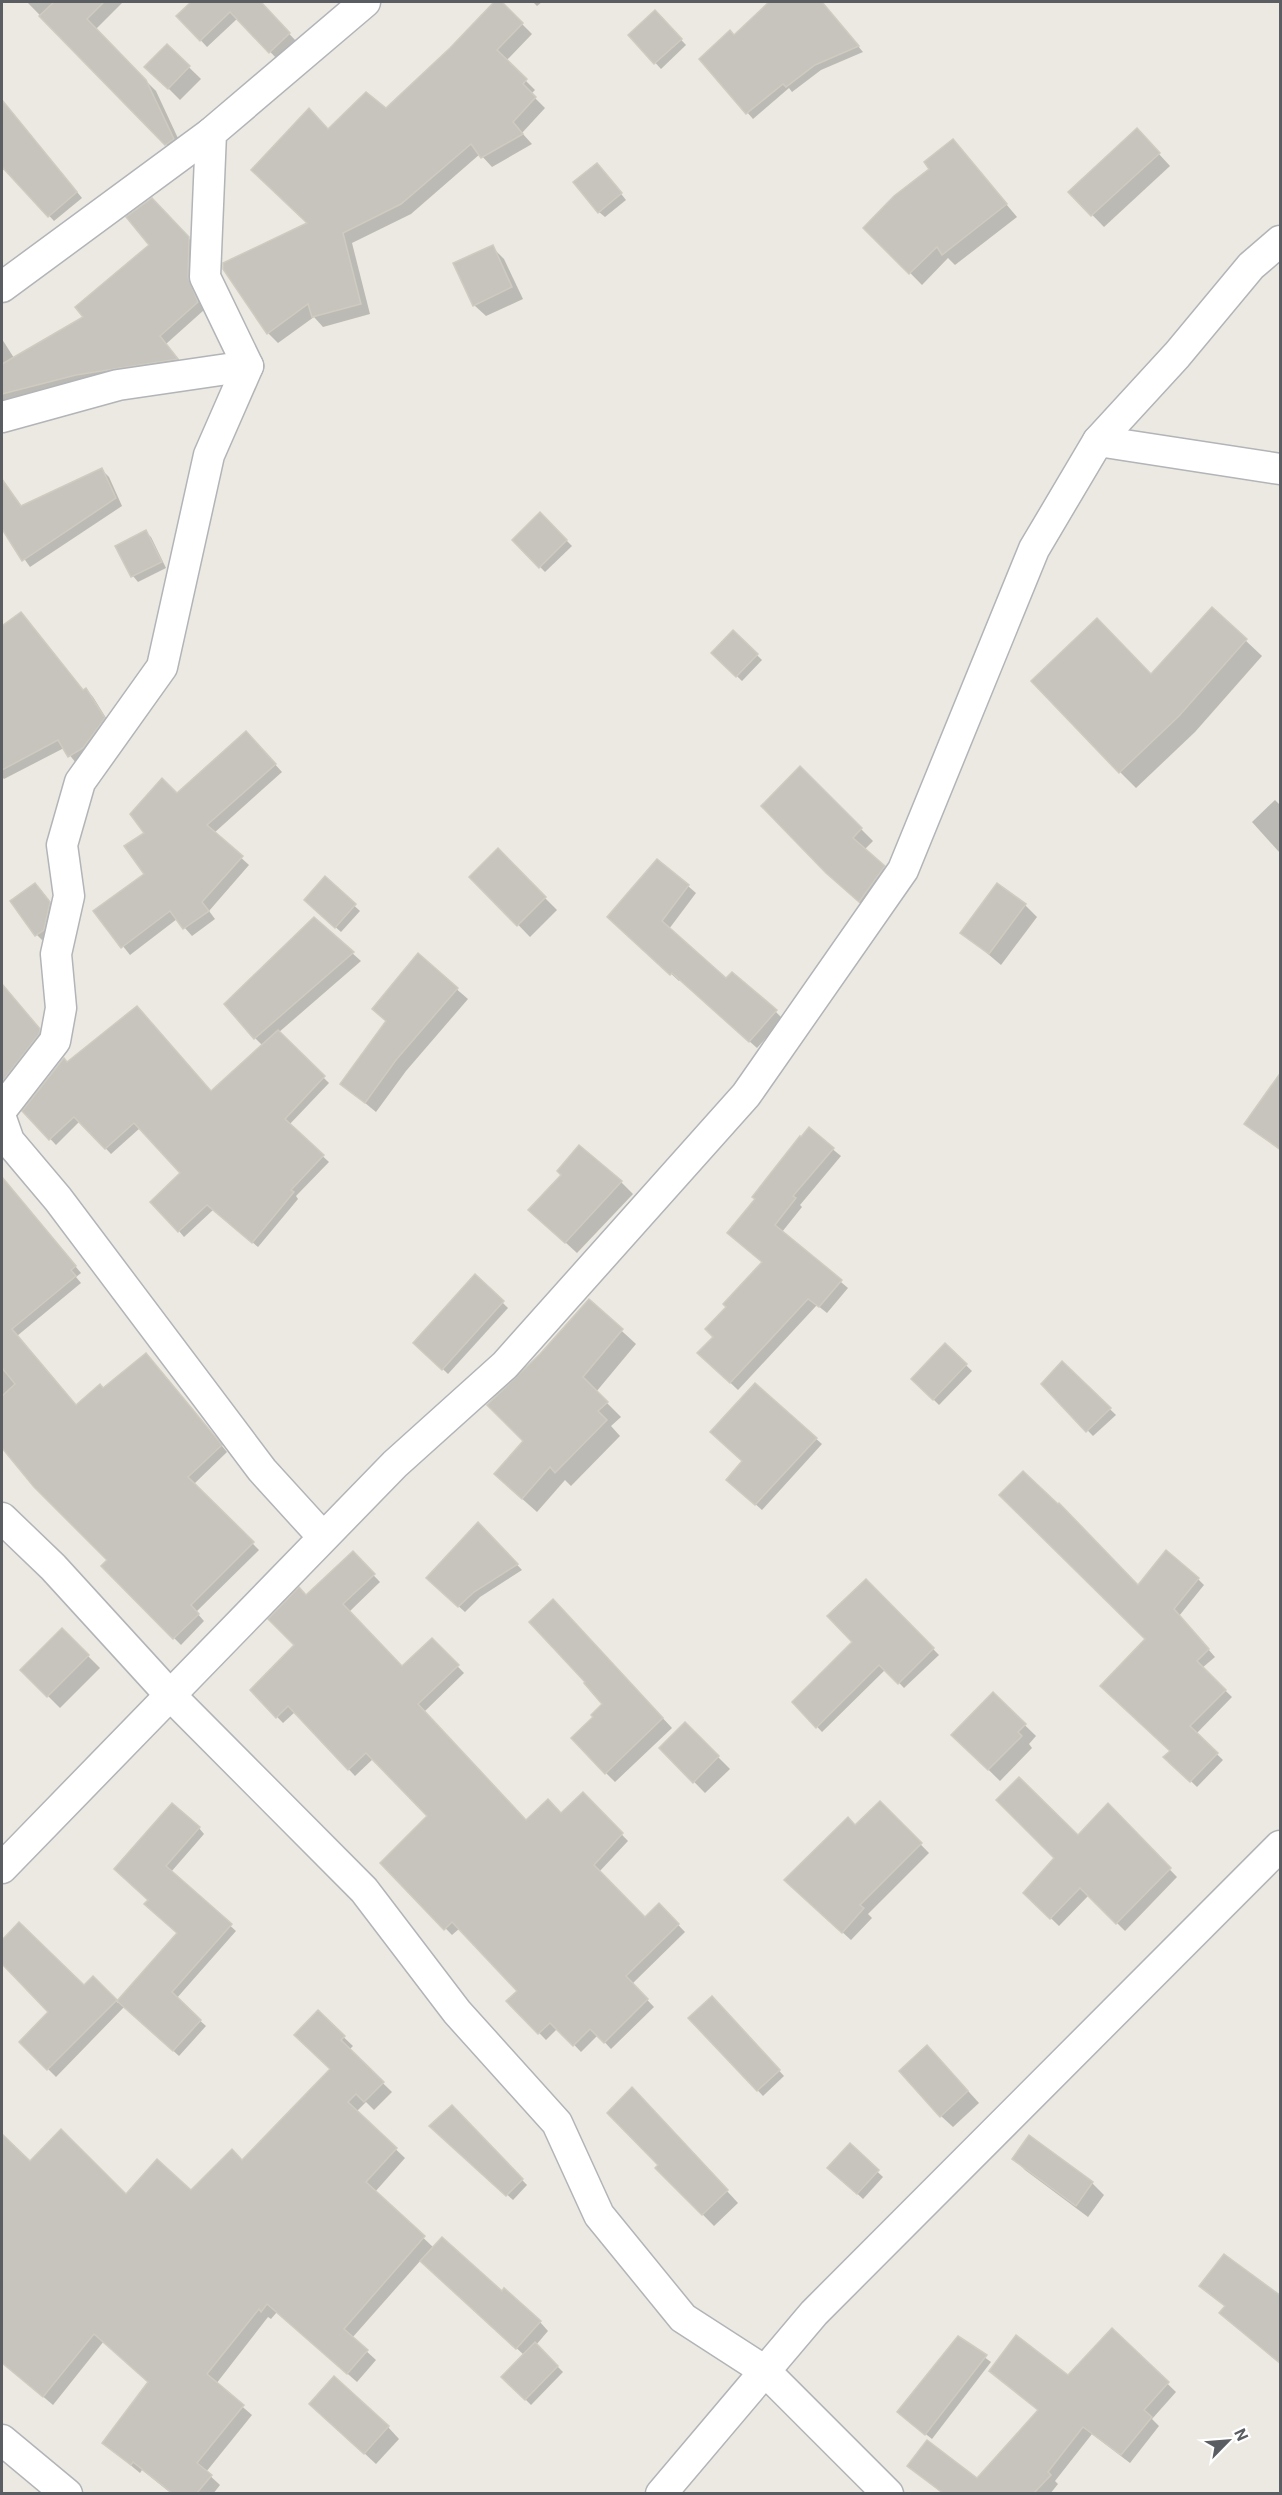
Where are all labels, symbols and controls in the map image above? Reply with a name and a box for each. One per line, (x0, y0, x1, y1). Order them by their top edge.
north arrow (1198, 2411, 1258, 2471)
text: N (1230, 2426, 1252, 2444)

